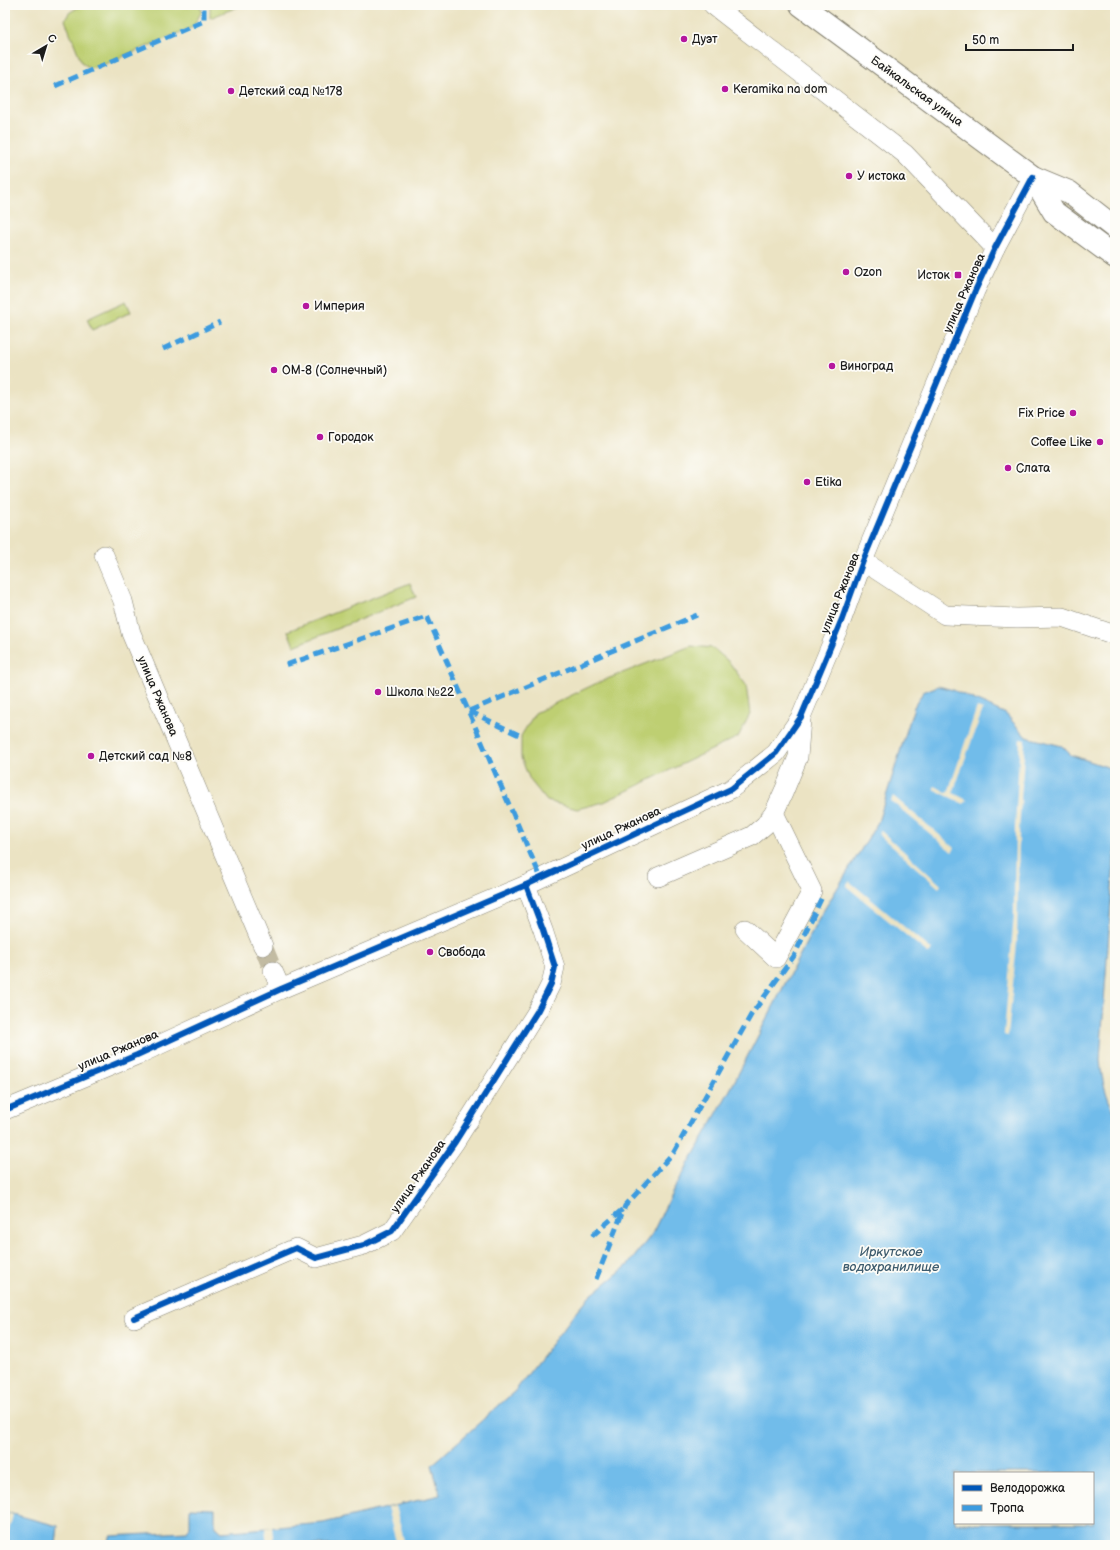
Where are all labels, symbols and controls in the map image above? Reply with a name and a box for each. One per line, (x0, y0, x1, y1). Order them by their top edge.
north arrow (26, 26, 66, 66)
scale bar (966, 26, 1073, 52)
text: С (45, 31, 59, 46)
place label: Дуэт (692, 32, 718, 47)
text: 50 m (972, 33, 999, 48)
marker: Дуэт (679, 34, 689, 44)
street label: Байкальская улица (868, 53, 966, 130)
place label: Keramika na dom (733, 82, 828, 97)
place label: Детский сад №178 (239, 84, 343, 99)
marker: Keramika na dom (720, 84, 730, 94)
marker: Детский сад №178 (226, 86, 236, 96)
place label: У истока (857, 169, 906, 184)
marker: У истока (844, 171, 854, 181)
street label: улица Ржанова (940, 251, 989, 335)
place label: Ozon (854, 265, 882, 280)
marker: Ozon (841, 267, 851, 277)
place label: Исток (917, 268, 951, 283)
marker: Исток (953, 270, 963, 280)
place label: Империя (314, 299, 365, 314)
marker: Империя (301, 301, 311, 311)
place label: Виноград (840, 359, 894, 374)
marker: Виноград (827, 361, 837, 371)
place label: ОМ-8 (Солнечный) (282, 363, 387, 378)
marker: ОМ-8 (Солнечный) (269, 365, 279, 375)
place label: Fix Price (1018, 406, 1065, 421)
marker: Fix Price (1068, 408, 1078, 418)
place label: Городок (328, 430, 374, 445)
marker: Городок (315, 432, 325, 442)
place label: Coffee Like (1031, 435, 1092, 450)
marker: Coffee Like (1095, 437, 1105, 447)
place label: Слата (1016, 461, 1050, 476)
marker: Слата (1003, 463, 1013, 473)
place label: Etika (815, 475, 842, 490)
marker: Etika (802, 477, 812, 487)
street label: улица Ржанова (817, 551, 863, 636)
street label: улица Ржанова (134, 654, 181, 739)
place label: Школа №22 (386, 685, 454, 700)
marker: Школа №22 (373, 687, 383, 697)
place label: Детский сад №8 (99, 749, 192, 764)
marker: Детский сад №8 (86, 751, 96, 761)
street label: улица Ржанова (579, 804, 663, 853)
place label: Свобода (438, 945, 486, 960)
marker: Свобода (425, 947, 435, 957)
street label: улица Ржанова (76, 1027, 161, 1074)
street label: улица Ржанова (388, 1137, 449, 1216)
water label: Иркутское водохранилище (843, 1244, 940, 1275)
legend (954, 1472, 1094, 1524)
text: Велодорожка (990, 1481, 1065, 1496)
text: Тропа (990, 1501, 1024, 1516)

